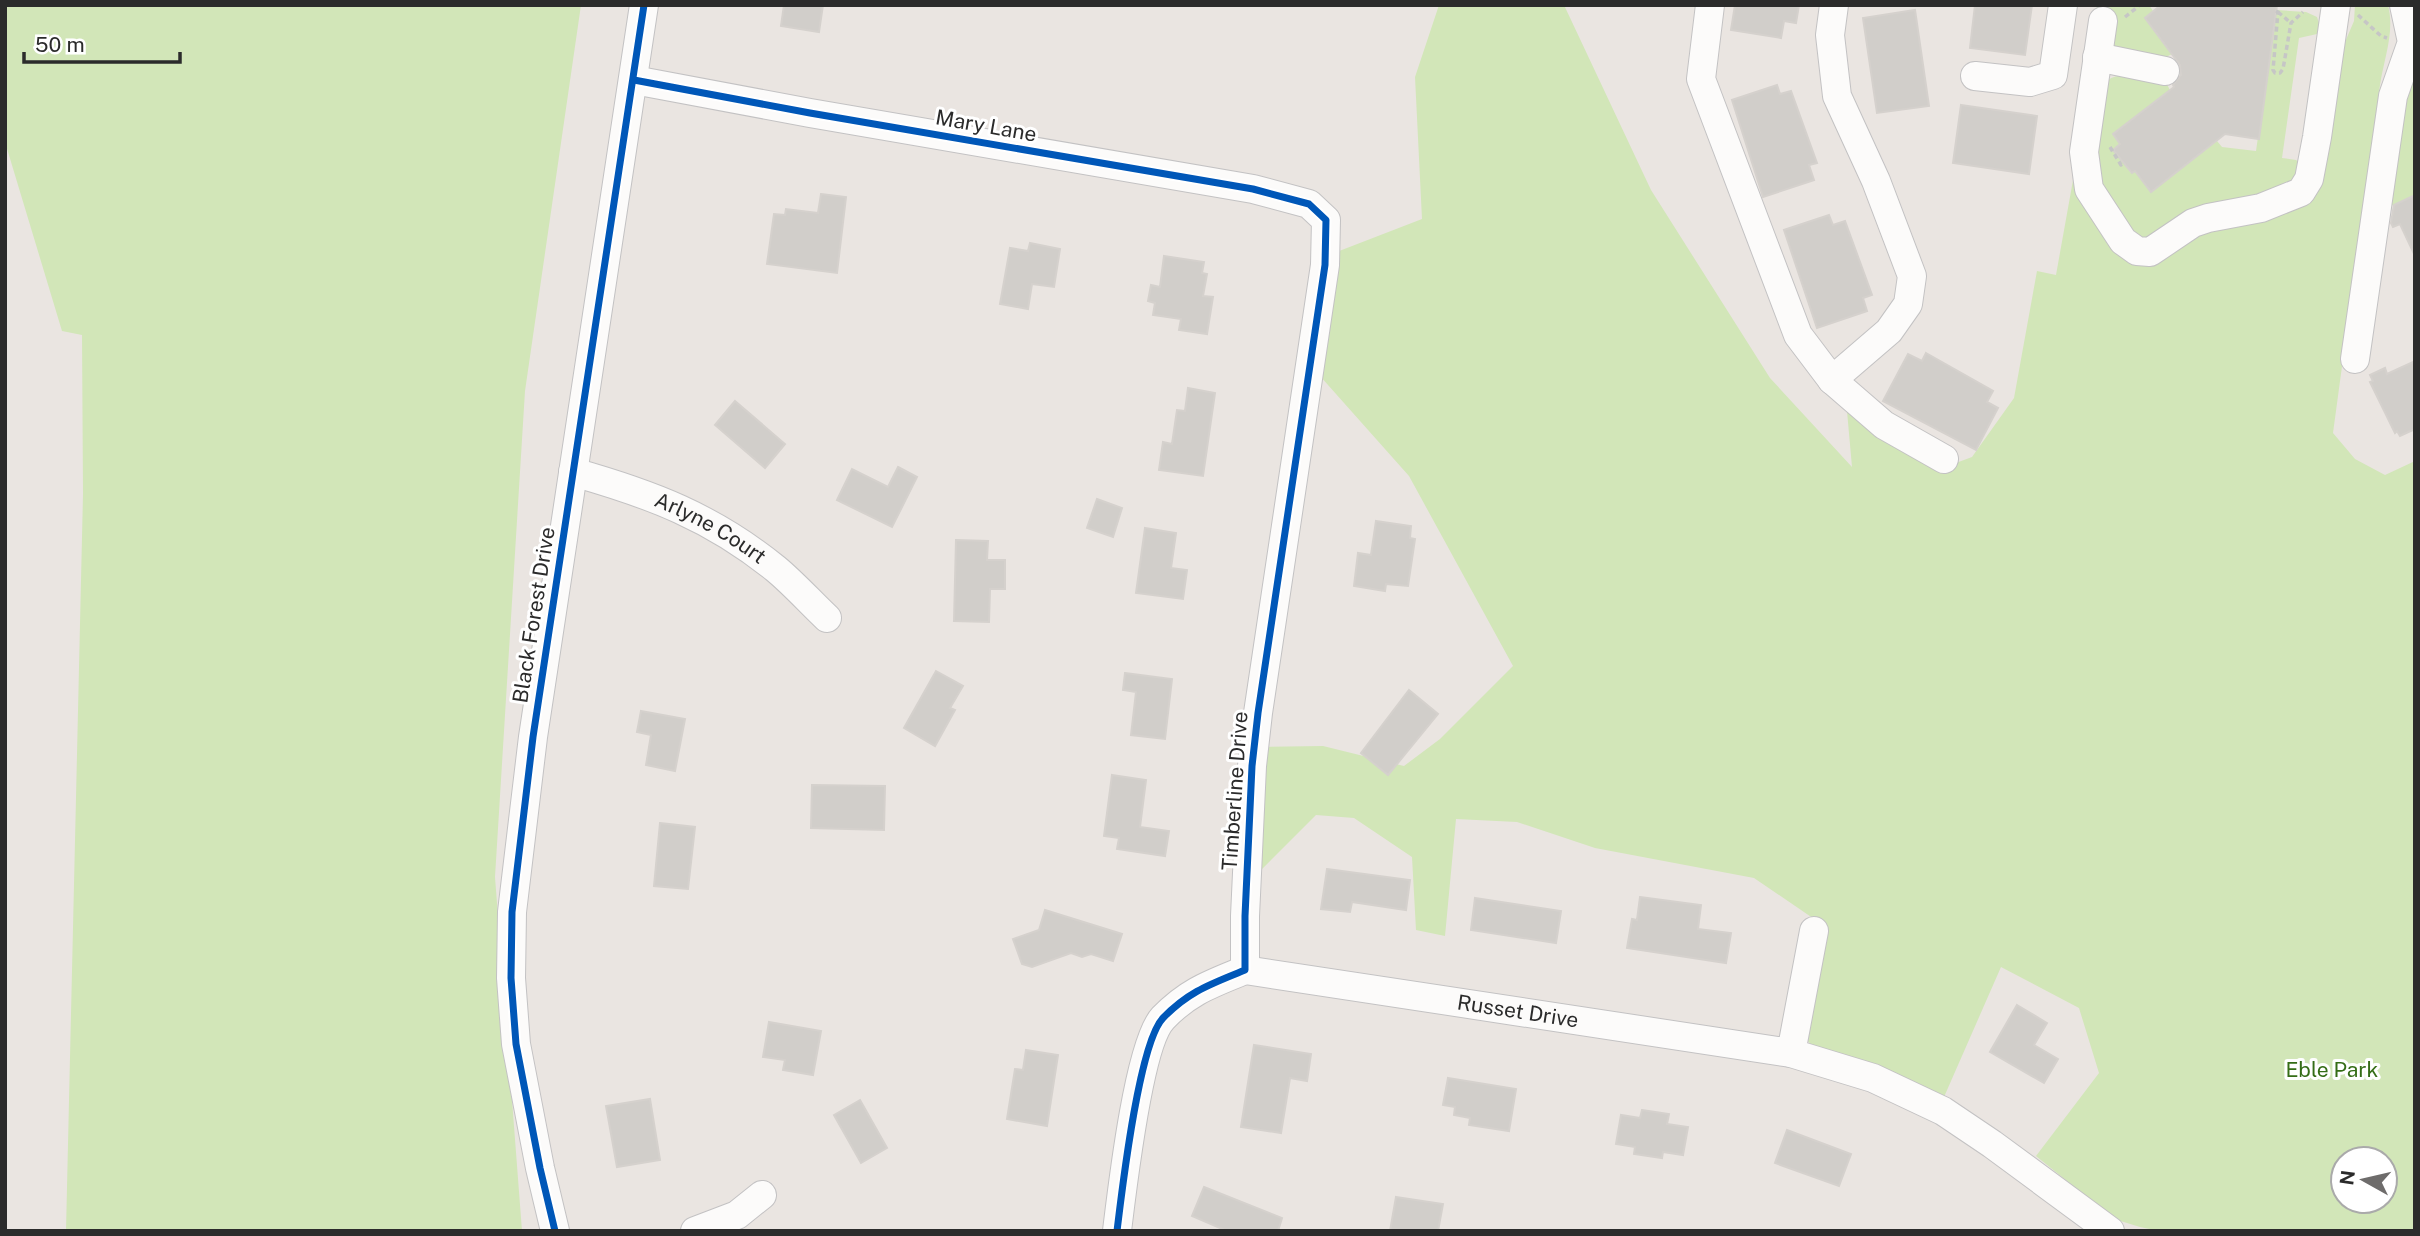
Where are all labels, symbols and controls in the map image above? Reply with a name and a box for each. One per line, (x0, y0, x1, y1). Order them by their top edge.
scale bar (24, 21, 180, 65)
text: 50 m (35, 32, 85, 57)
street label: Mary Lane (934, 104, 1039, 147)
street label: Arlyne Court (651, 487, 771, 569)
street label: Black Forest Drive (507, 525, 560, 705)
street label: Timberline Drive (1216, 711, 1253, 871)
street label: Russet Drive (1456, 989, 1580, 1033)
park label: Eble Park (2286, 1057, 2379, 1082)
north arrow (2329, 1145, 2399, 1215)
text: N (2335, 1169, 2359, 1187)

